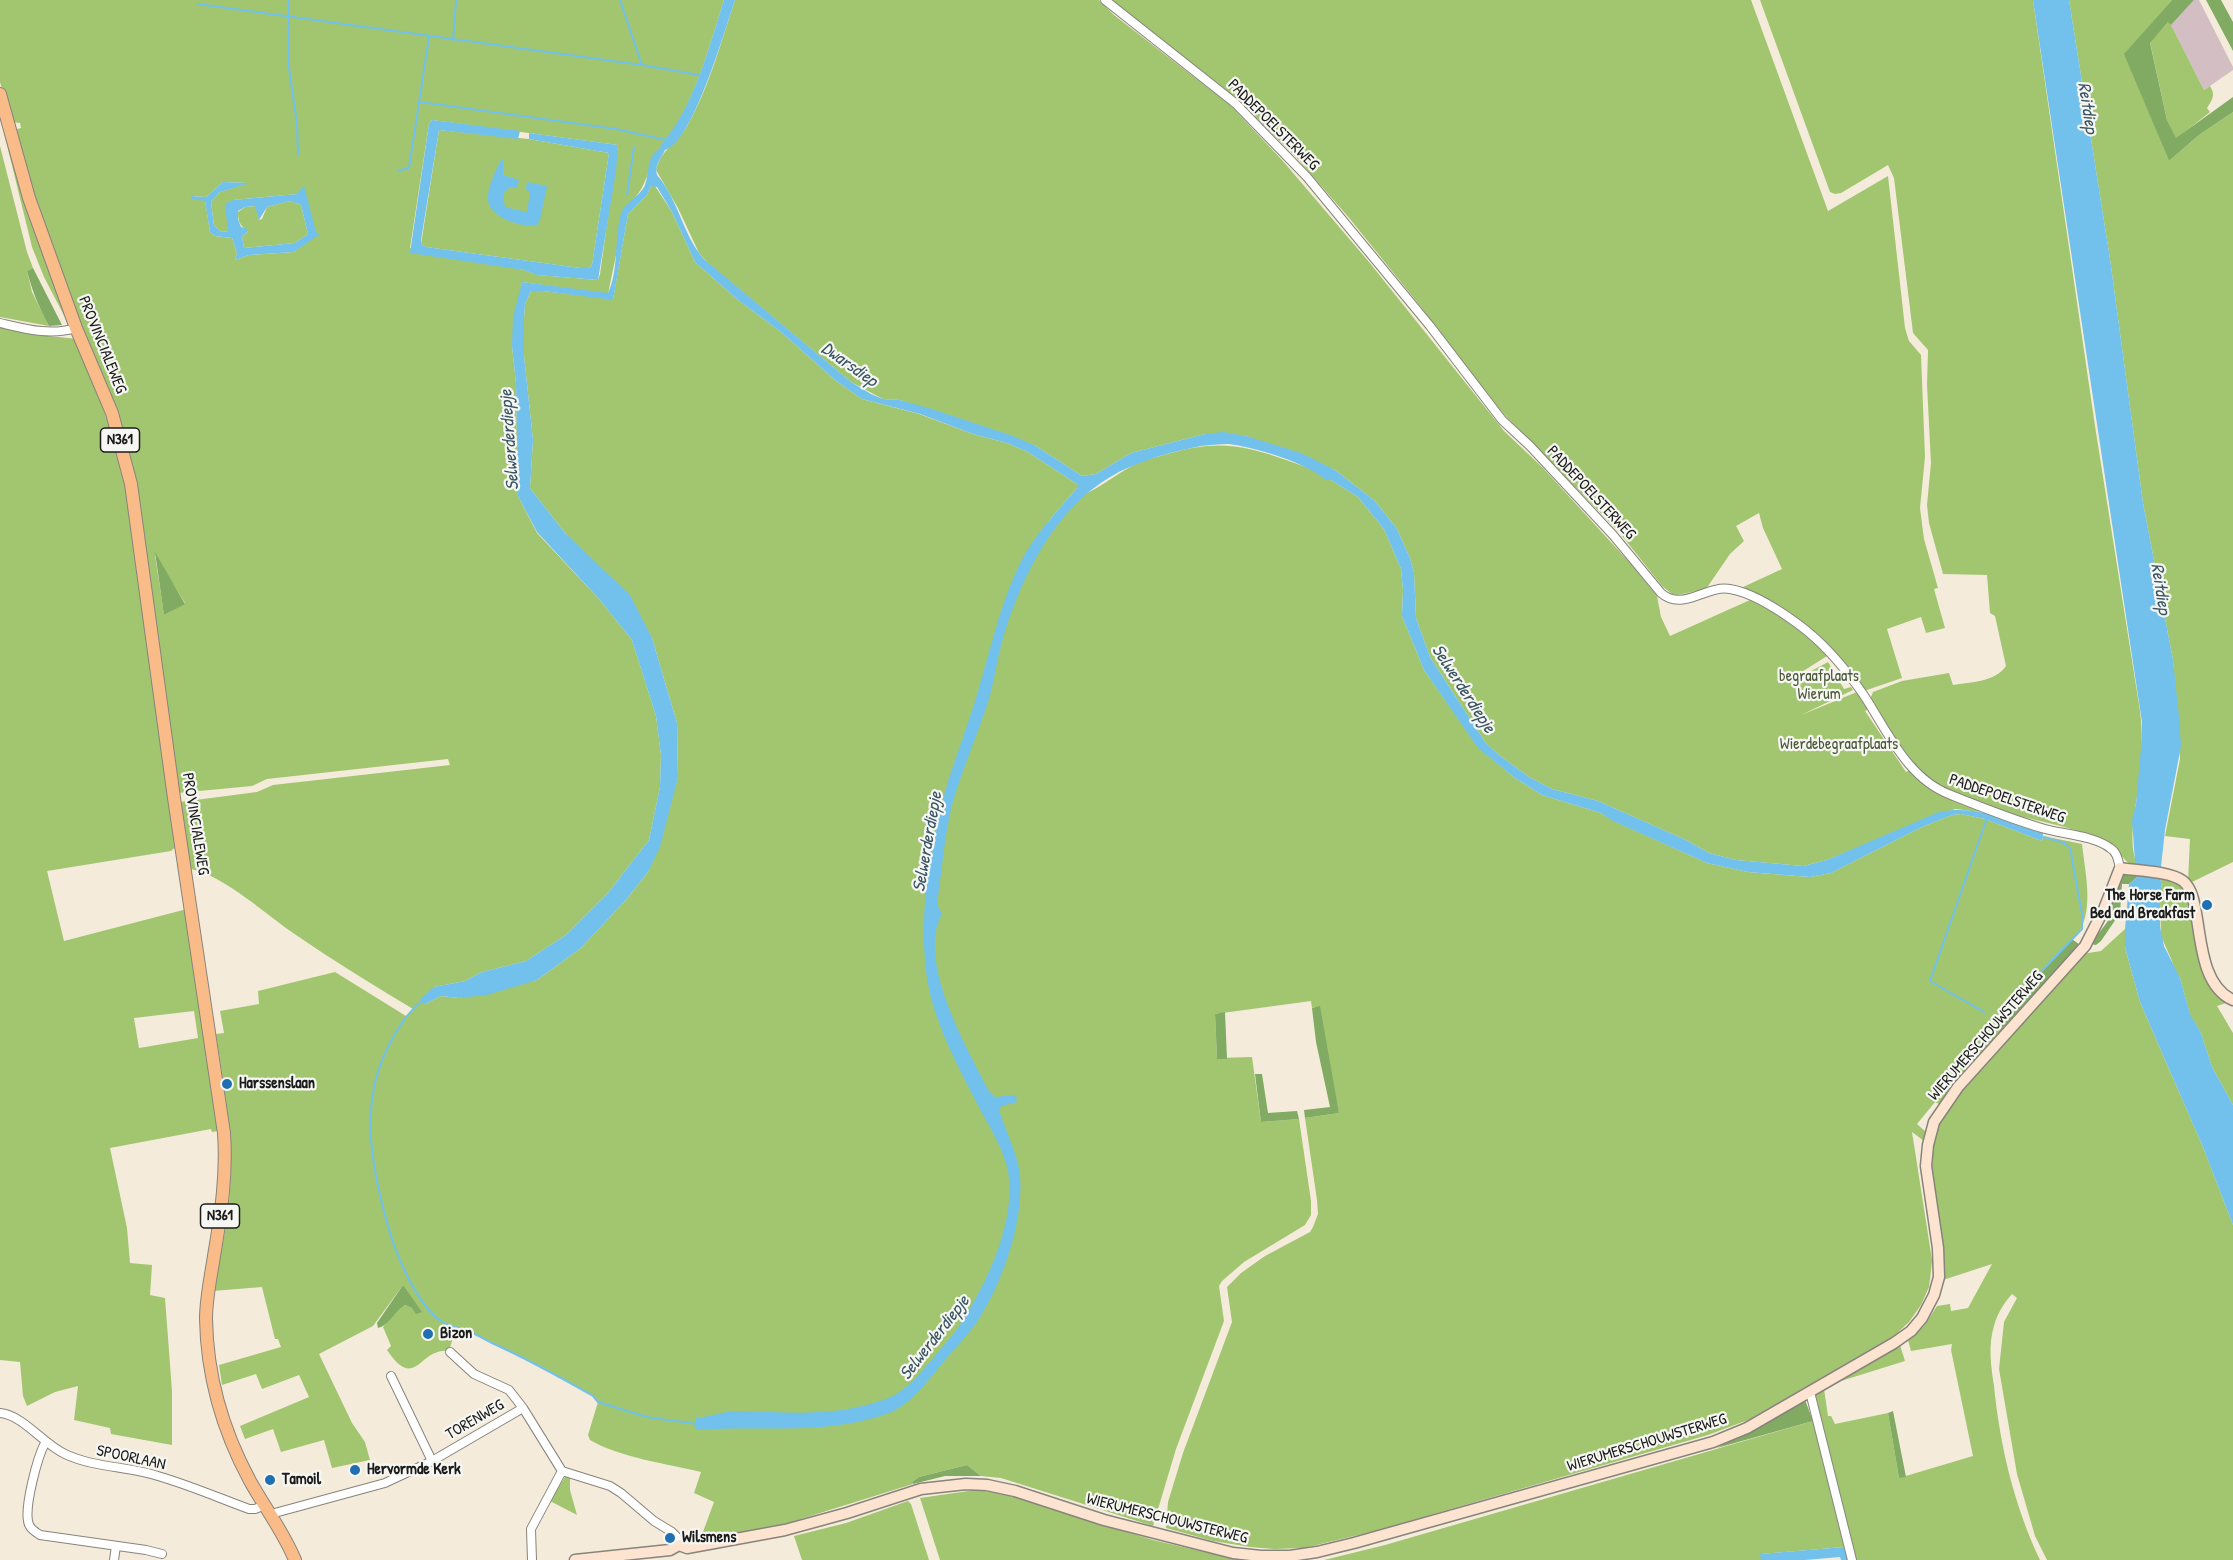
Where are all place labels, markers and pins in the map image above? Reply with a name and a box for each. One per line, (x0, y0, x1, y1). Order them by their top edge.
place label: The Horse Farm Bed and Breakfast (2090, 886, 2195, 924)
marker: The Horse Farm Bed and Breakfast (2200, 898, 2214, 912)
place label: Harssenslaan (239, 1074, 315, 1094)
marker: Harssenslaan (220, 1077, 234, 1091)
place label: Bizon (440, 1324, 472, 1344)
marker: Bizon (421, 1327, 435, 1341)
place label: Hervormde Kerk (367, 1460, 461, 1480)
marker: Hervormde Kerk (348, 1463, 362, 1477)
place label: Tamoil (282, 1470, 321, 1490)
marker: Tamoil (263, 1473, 277, 1487)
place label: Wilsmens (682, 1528, 736, 1548)
marker: Wilsmens (663, 1531, 677, 1545)

